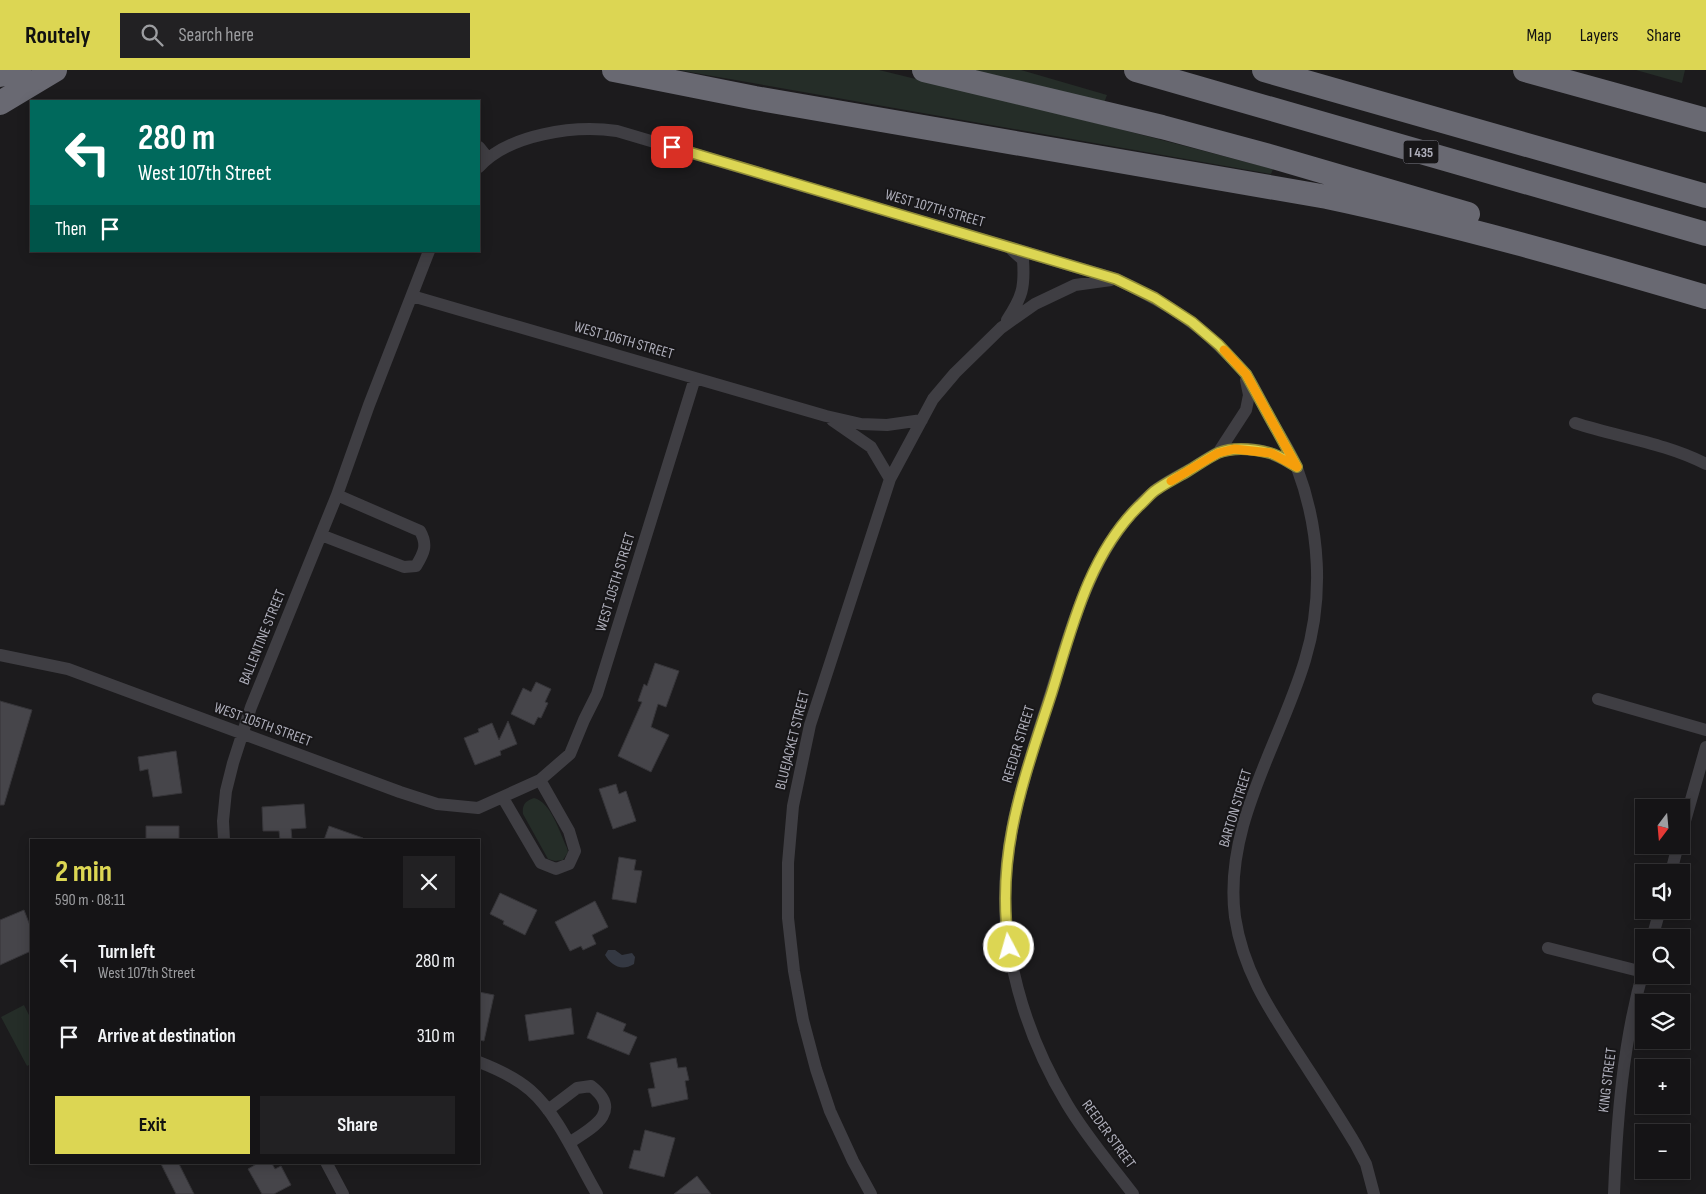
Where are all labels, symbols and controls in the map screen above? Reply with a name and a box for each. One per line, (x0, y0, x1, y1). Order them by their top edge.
search box (120, 13, 470, 58)
text: Routely (25, 21, 90, 50)
icon: search (138, 21, 166, 49)
text: Search here (178, 24, 254, 47)
text: Map (1527, 25, 1552, 46)
text: Layers (1580, 25, 1619, 46)
text: Share (1647, 25, 1681, 46)
text: 280 m (138, 117, 215, 160)
icon: left (55, 120, 120, 185)
pin (651, 126, 693, 168)
icon: arrive (658, 133, 686, 161)
road number: I 435 (1404, 140, 1438, 164)
text: West 107th Street (138, 160, 271, 187)
street label: WEST 107TH STREET (883, 185, 987, 232)
icon: arrive (96, 215, 124, 243)
text: Then (55, 218, 86, 241)
street label: WEST 106TH STREET (572, 317, 676, 364)
street label: WEST 105TH STREET (591, 530, 640, 634)
street label: BALLENTINE STREET (235, 587, 290, 688)
street label: BLUEJACKET STREET (771, 689, 814, 792)
street label: WEST 105TH STREET (211, 698, 314, 751)
street label: REEDER STREET (998, 703, 1039, 785)
street label: BARTON STREET (1215, 767, 1256, 850)
north arrow (1635, 799, 1690, 854)
map controls (1635, 799, 1690, 1179)
text: 2 min (55, 854, 112, 890)
button: close (403, 856, 455, 908)
button: sound (1635, 864, 1690, 919)
text: 590 m · 08:11 (55, 891, 125, 910)
position arrow (982, 920, 1034, 972)
button: search (1635, 929, 1690, 984)
text: Turn left (98, 941, 155, 964)
icon: left (55, 948, 83, 976)
text: 280 m (415, 950, 455, 973)
text: West 107th Street (98, 964, 195, 983)
button: layers (1635, 994, 1690, 1049)
icon: arrive (55, 1023, 83, 1051)
text: Arrive at destination (98, 1025, 236, 1048)
text: 310 m (417, 1025, 455, 1048)
street label: KING STREET (1594, 1047, 1621, 1114)
button: + (1635, 1059, 1690, 1114)
button: Exit (55, 1096, 250, 1154)
button: Share (260, 1096, 455, 1154)
street label: REEDER STREET (1077, 1096, 1140, 1172)
button: − (1635, 1124, 1690, 1179)

